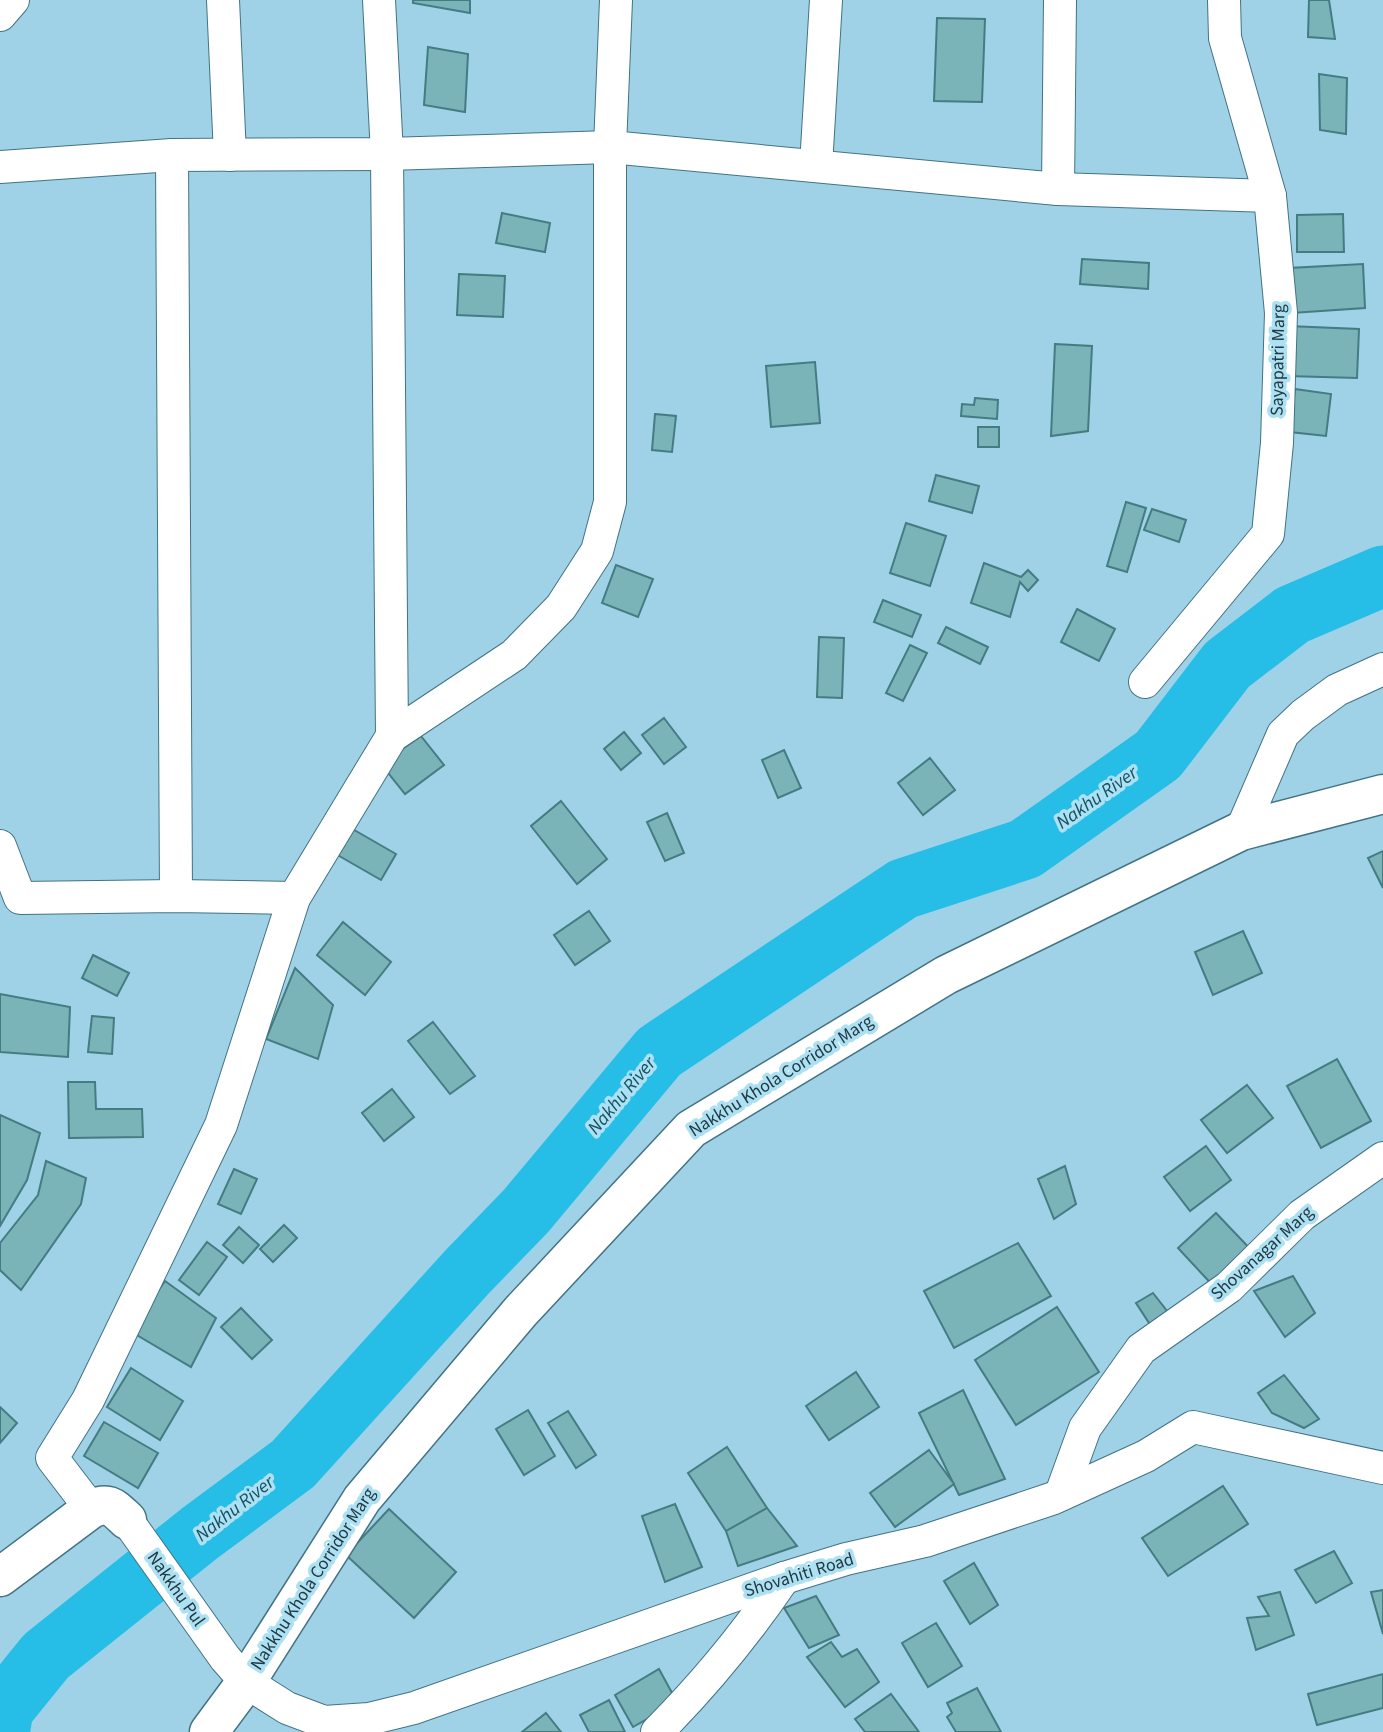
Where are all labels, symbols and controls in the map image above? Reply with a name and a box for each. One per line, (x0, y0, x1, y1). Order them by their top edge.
street label: Sayapatri Marg (1265, 304, 1291, 416)
water label: Nakhu River (1051, 759, 1144, 836)
street label: Nakkhu Khola Corridor Marg (684, 1009, 878, 1143)
water label: Nakhu River (582, 1050, 663, 1141)
street label: Shovanagar Marg (1205, 1200, 1319, 1306)
water label: Nakhu River (190, 1469, 281, 1549)
street label: Nakkhu Khola Corridor Marg (245, 1483, 381, 1675)
street label: Nakkhu Pul (141, 1546, 211, 1632)
street label: Shovahiti Road (741, 1546, 857, 1604)

